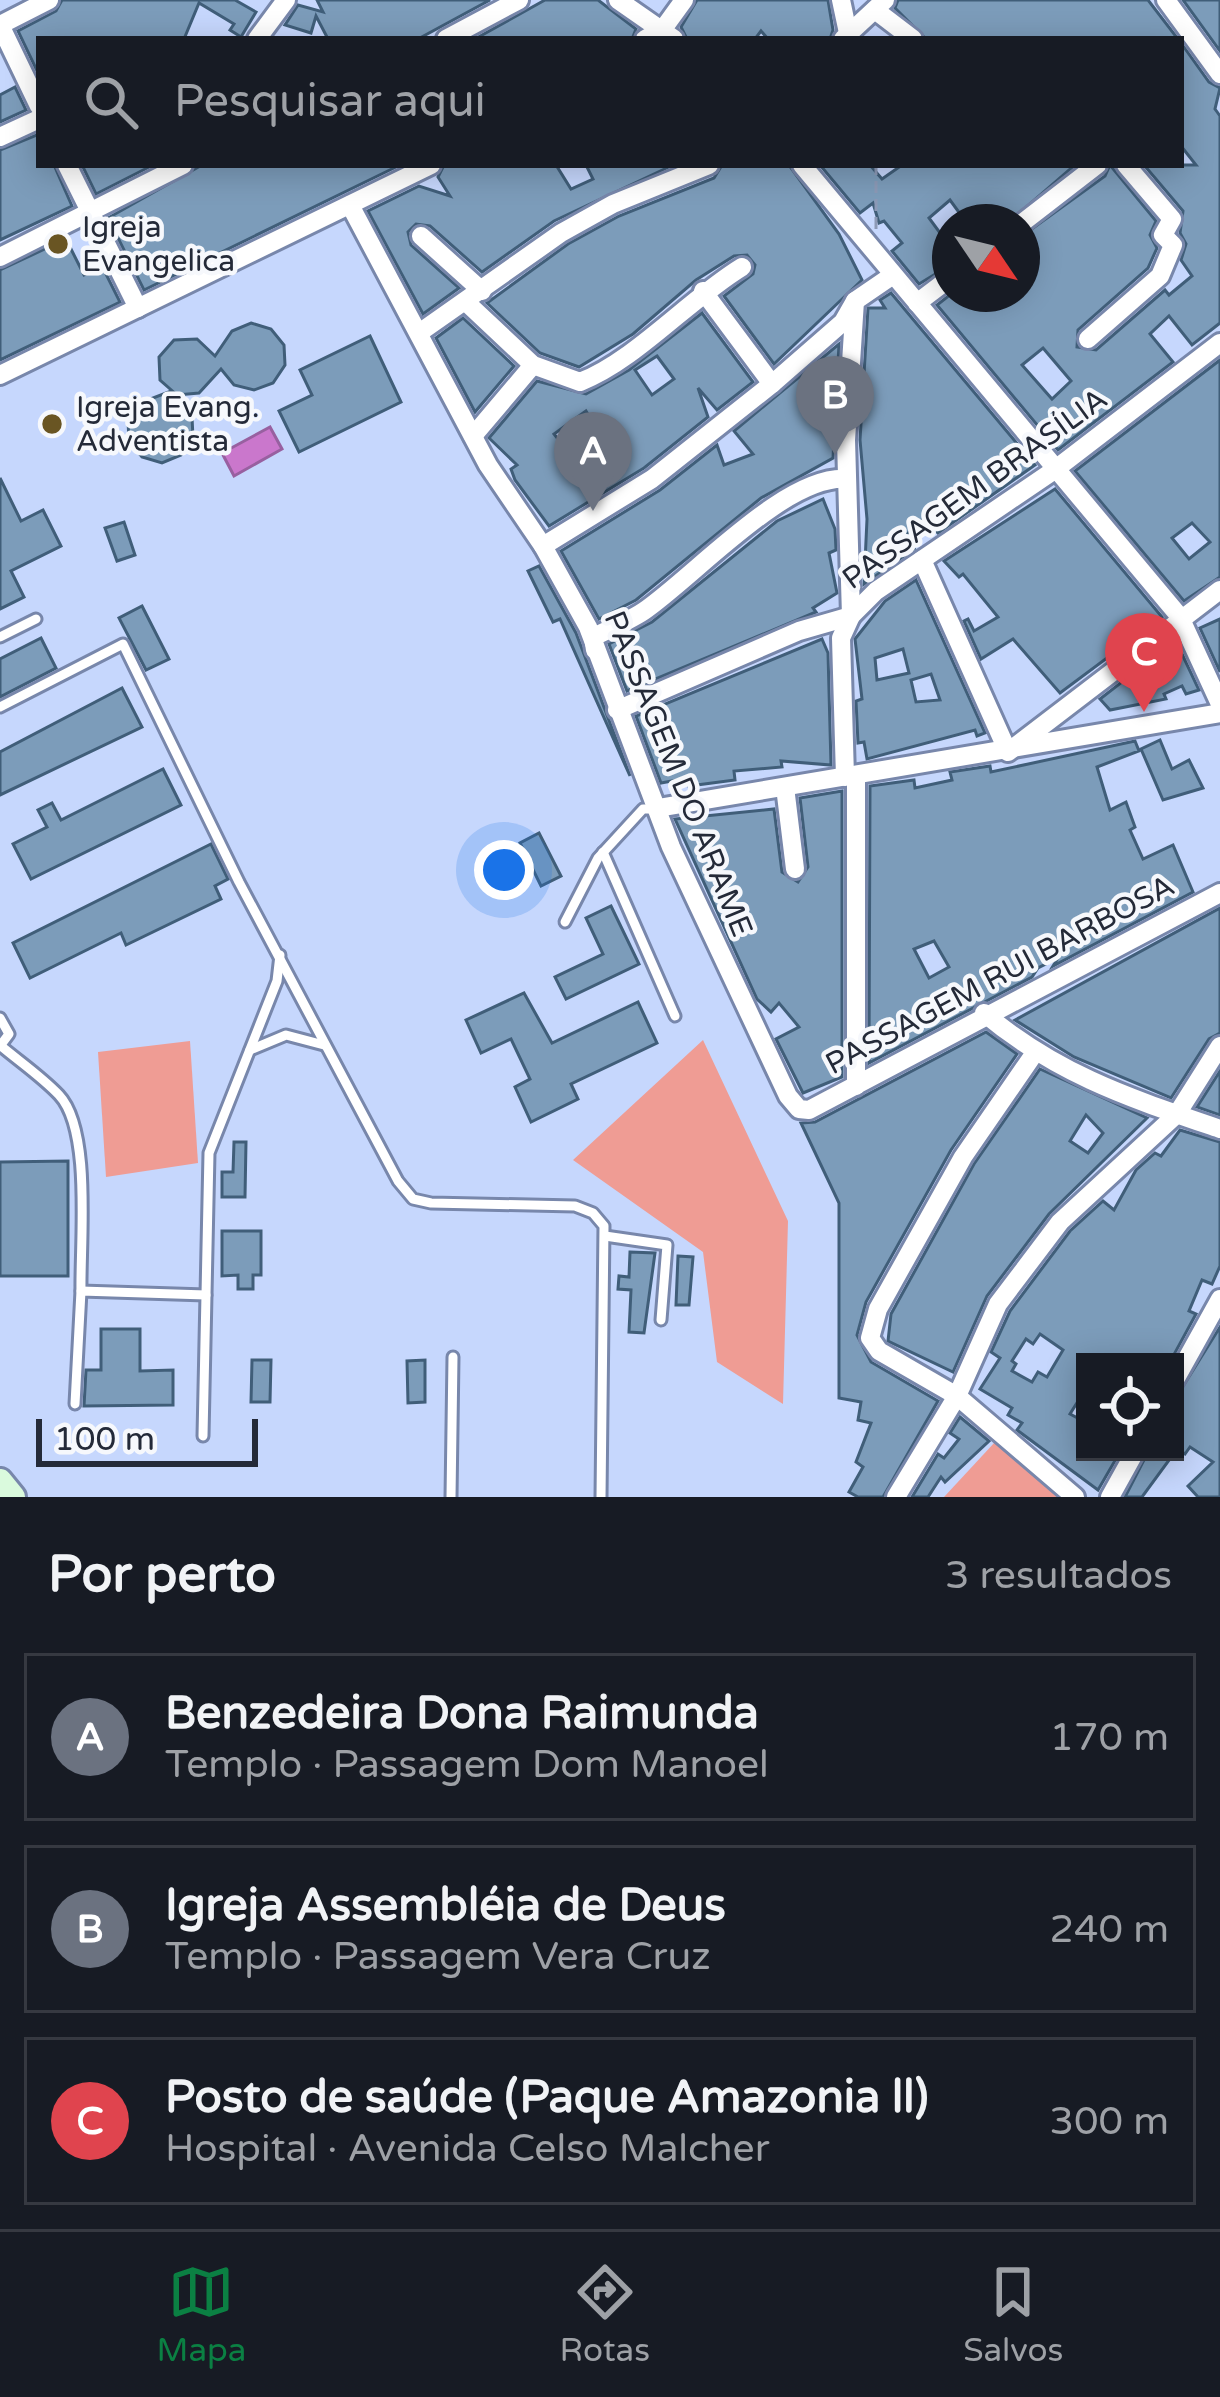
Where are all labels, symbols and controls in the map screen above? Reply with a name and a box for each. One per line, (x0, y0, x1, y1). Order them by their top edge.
search box (36, 36, 1184, 168)
icon: search (78, 69, 144, 135)
text: Pesquisar aqui (174, 75, 486, 129)
north arrow (932, 204, 1040, 312)
place label: Igreja Evangelica (82, 209, 235, 280)
marker: Igreja Evangelica (45, 231, 71, 257)
pin: B (796, 356, 874, 455)
street label: PASSAGEM BRASÍLIA (836, 381, 1114, 597)
place label: Igreja Evang. Adventista (76, 389, 260, 460)
marker: Igreja Evang. Adventista (39, 411, 65, 437)
pin: A (554, 412, 632, 511)
street label: PASSAGEM DO ARAME (596, 606, 760, 942)
pin: C (1105, 613, 1183, 712)
your location (474, 840, 534, 900)
street label: PASSAGEM RUI BARBOSA (819, 867, 1181, 1083)
map controls (1076, 1353, 1184, 1461)
button: locate (1076, 1353, 1184, 1461)
scale bar (36, 1413, 258, 1466)
text: 100 m (54, 1420, 155, 1459)
text: Por perto (48, 1544, 276, 1606)
text: 3 resultados (945, 1552, 1172, 1599)
text: Benzedeira Dona Raimunda (165, 1687, 759, 1741)
text: A (75, 1714, 105, 1761)
text: 170 m (1050, 1714, 1169, 1761)
text: Templo · Passagem Dom Manoel (165, 1741, 769, 1788)
text: Igreja Assembléia de Deus (165, 1879, 726, 1933)
text: B (76, 1906, 104, 1953)
text: 240 m (1050, 1906, 1169, 1953)
text: Templo · Passagem Vera Cruz (165, 1933, 711, 1980)
text: Posto de saúde (Paque Amazonia ll) (165, 2071, 928, 2125)
text: C (76, 2098, 104, 2145)
text: 300 m (1050, 2098, 1169, 2145)
text: Hospital · Avenida Celso Malcher (165, 2125, 770, 2172)
tab: Mapa (157, 2259, 246, 2370)
tab: Rotas (560, 2259, 650, 2370)
tab: Salvos (963, 2259, 1063, 2370)

